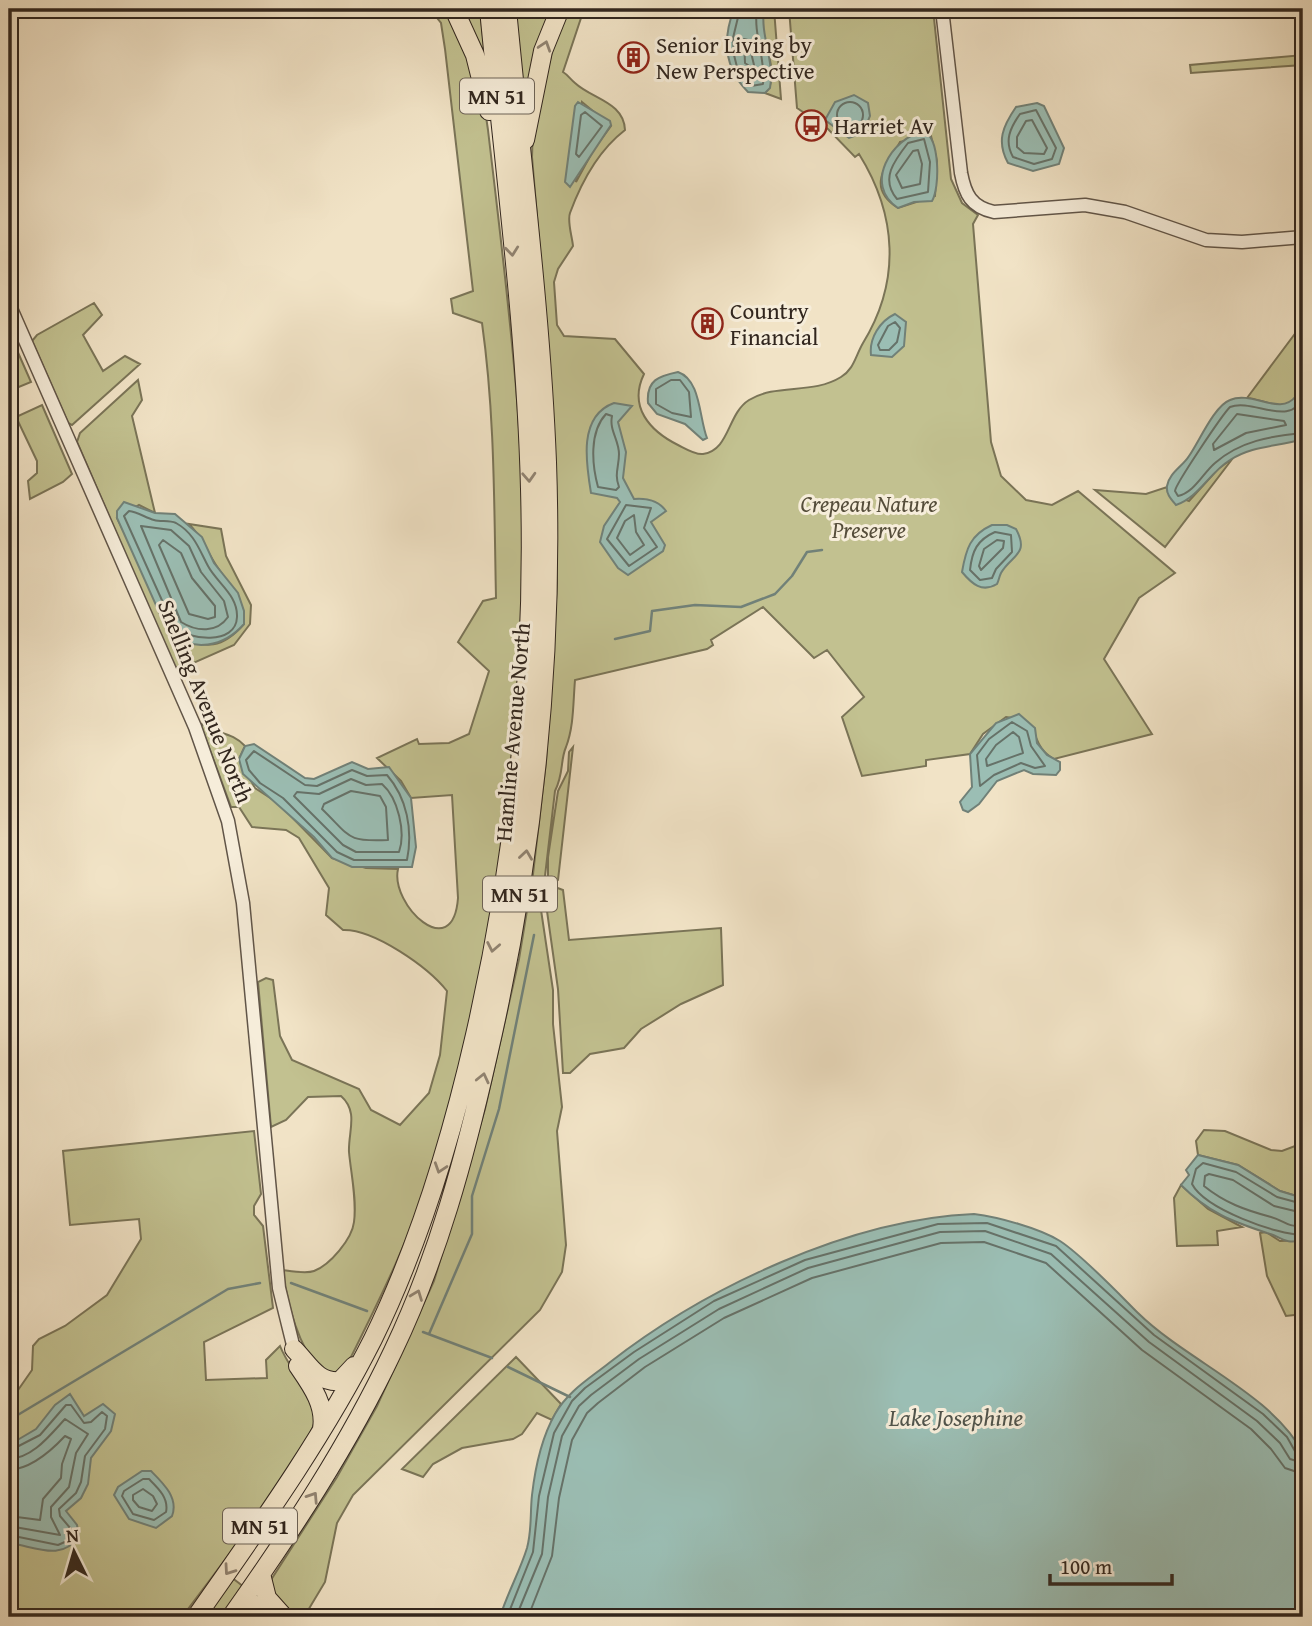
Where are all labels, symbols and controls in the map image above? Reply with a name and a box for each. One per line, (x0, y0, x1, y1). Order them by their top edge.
place label: Senior Living by New Perspective (656, 28, 815, 87)
building icon: Senior Living by New Perspective (616, 40, 650, 74)
one-way arrow (537, 41, 552, 53)
road number: MN 51 (460, 78, 534, 114)
bus stop icon: Harriet Av (794, 108, 828, 142)
place label: Harriet Av (834, 109, 934, 142)
one-way arrow (504, 245, 519, 256)
place label: Country Financial (730, 294, 818, 353)
building icon: Country Financial (690, 306, 724, 340)
one-way arrow (522, 472, 537, 483)
park label: Crepeau Nature Preserve (801, 487, 937, 546)
street label: Snelling Avenue North (150, 594, 262, 808)
street label: Hamline Avenue North (486, 621, 538, 843)
one-way arrow (519, 849, 534, 861)
road number: MN 51 (483, 876, 557, 912)
one-way arrow (487, 941, 502, 953)
one-way arrow (475, 1072, 489, 1084)
one-way arrow (434, 1162, 448, 1174)
one-way arrow (409, 1290, 423, 1302)
water label: Lake Josephine (888, 1400, 1024, 1435)
one-way arrow (304, 1492, 317, 1505)
road number: MN 51 (223, 1508, 297, 1544)
north arrow (38, 1518, 108, 1588)
text: N (65, 1521, 80, 1550)
scale bar (1050, 1542, 1172, 1586)
text: 100 m (1060, 1551, 1112, 1582)
one-way arrow (225, 1562, 237, 1575)

